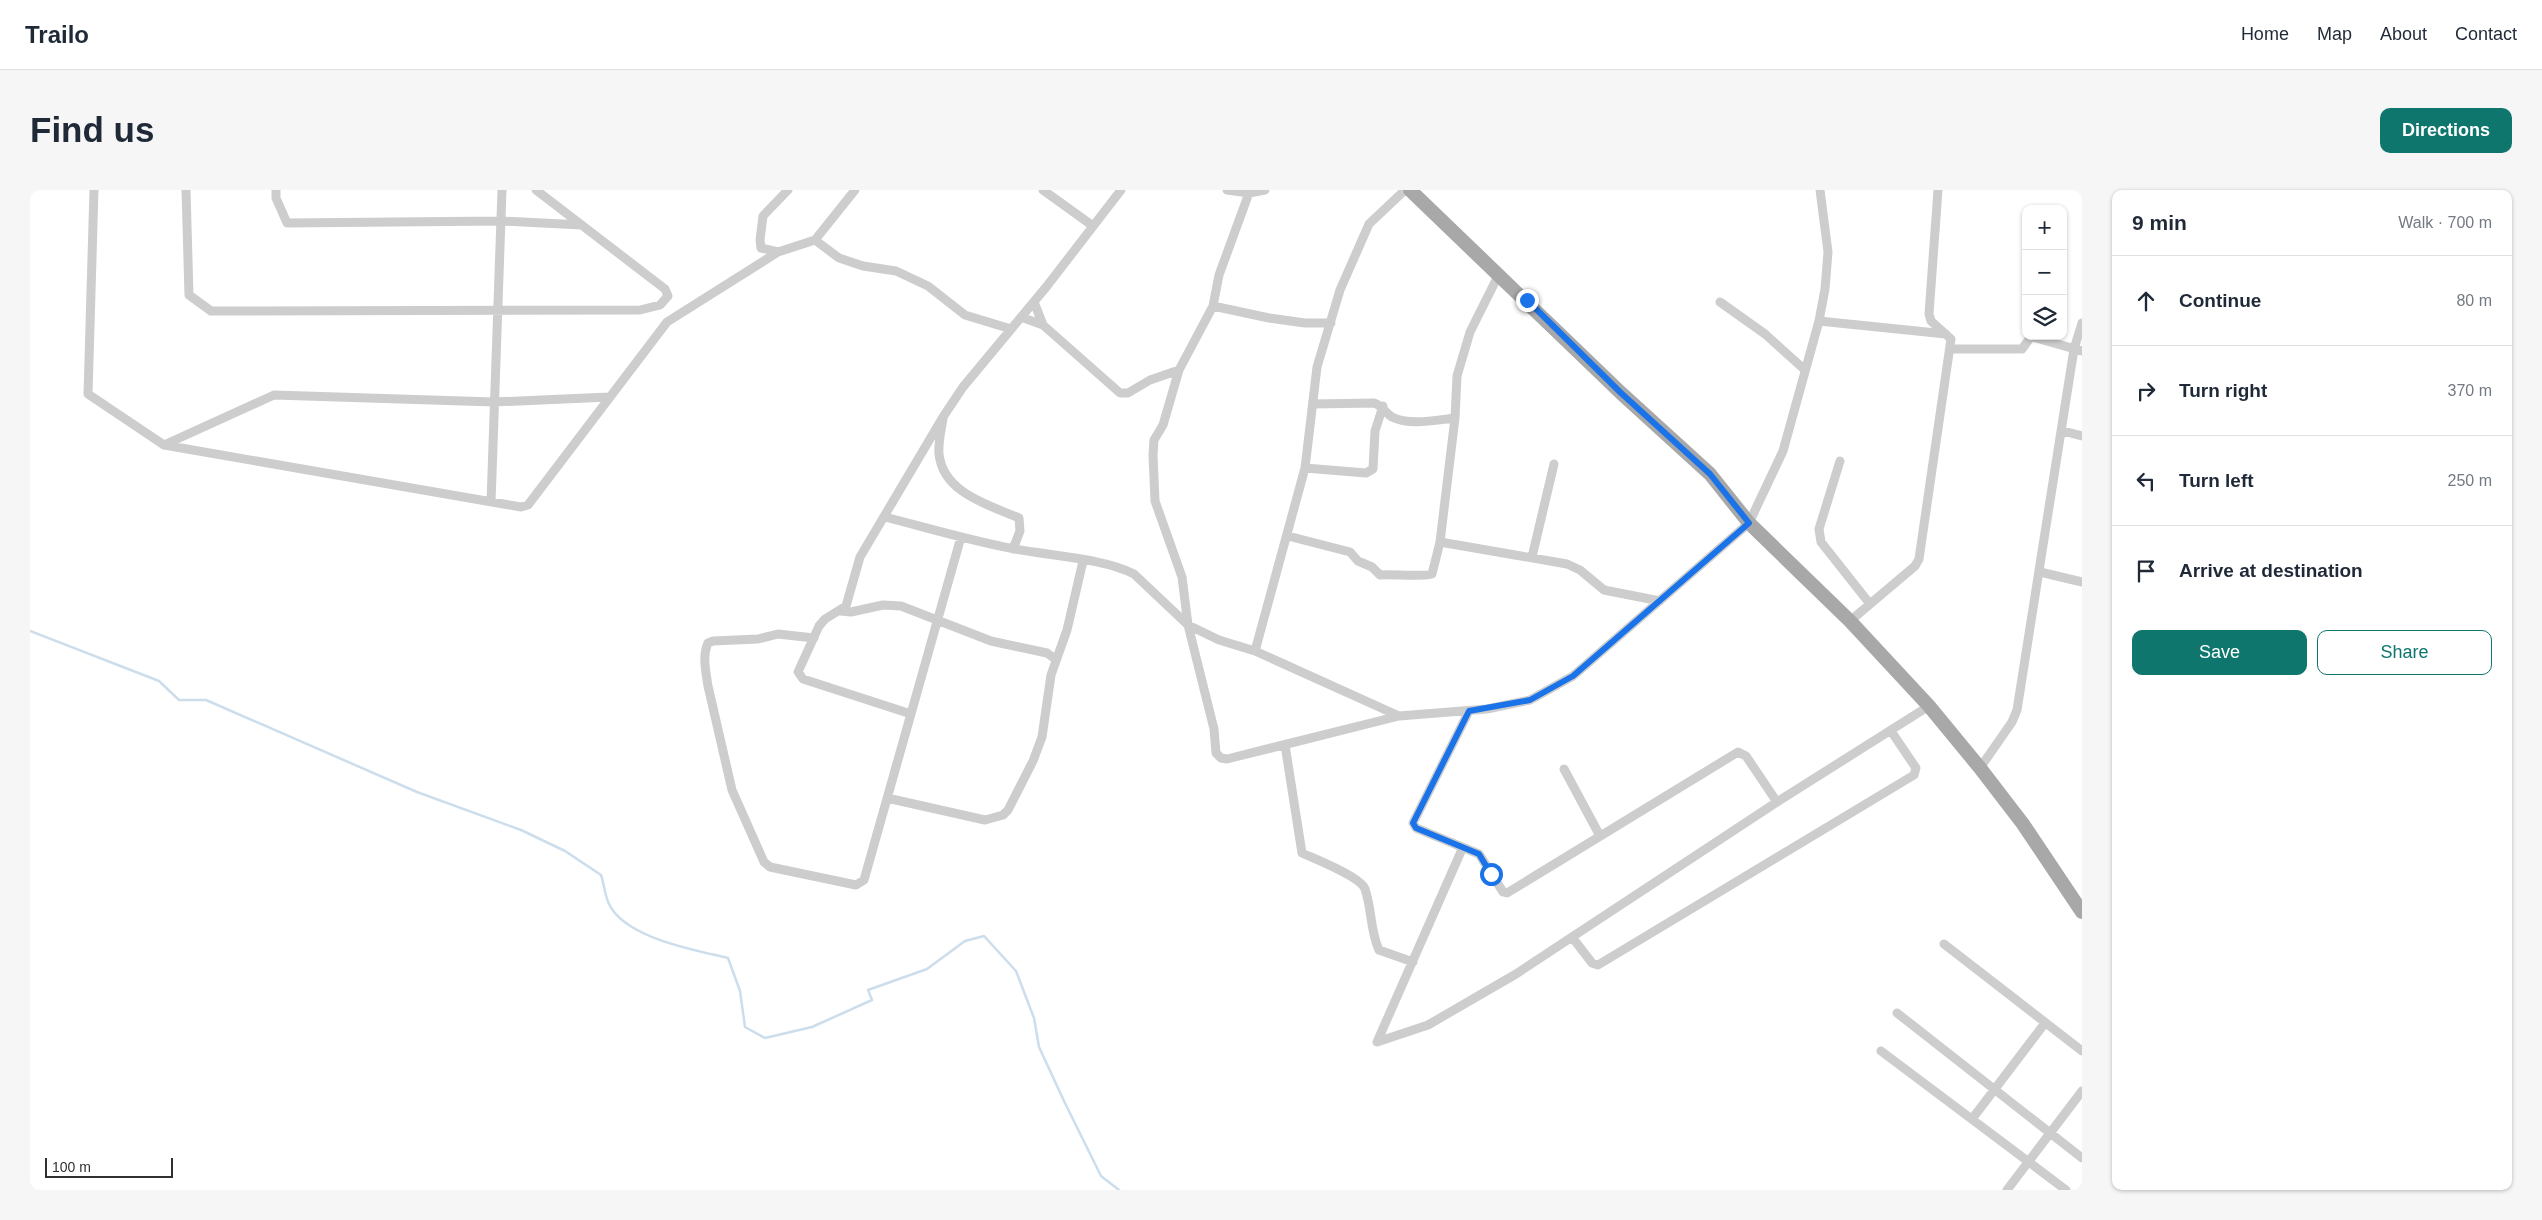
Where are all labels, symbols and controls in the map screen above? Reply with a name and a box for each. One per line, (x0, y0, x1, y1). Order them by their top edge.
text: Trailo (25, 21, 89, 48)
text: Home (2241, 24, 2289, 44)
text: Map (2317, 24, 2352, 44)
text: About (2380, 24, 2427, 44)
text: Contact (2455, 24, 2517, 44)
button: Directions (2380, 108, 2512, 153)
text: Find us (30, 110, 154, 149)
map controls (2022, 205, 2067, 340)
button: + (2022, 205, 2067, 250)
text: 9 min (2132, 211, 2187, 234)
text: Walk · 700 m (2398, 214, 2492, 231)
button: − (2022, 250, 2067, 295)
icon: ahead (2132, 287, 2160, 315)
route end (1516, 289, 1539, 312)
text: Continue (2179, 290, 2261, 311)
text: 80 m (2456, 292, 2492, 309)
button: layers (2022, 295, 2067, 340)
icon: right (2132, 377, 2160, 405)
text: Turn right (2179, 380, 2267, 401)
text: 370 m (2448, 382, 2492, 399)
icon: left (2132, 467, 2160, 495)
text: Turn left (2179, 470, 2254, 491)
text: 250 m (2448, 472, 2492, 489)
icon: arrive (2132, 557, 2160, 585)
text: Arrive at destination (2179, 560, 2363, 581)
button: Save (2132, 630, 2307, 675)
button: Share (2317, 630, 2492, 675)
route start (1480, 863, 1503, 886)
scale bar (45, 1155, 172, 1178)
text: 100 m (52, 1159, 91, 1175)

